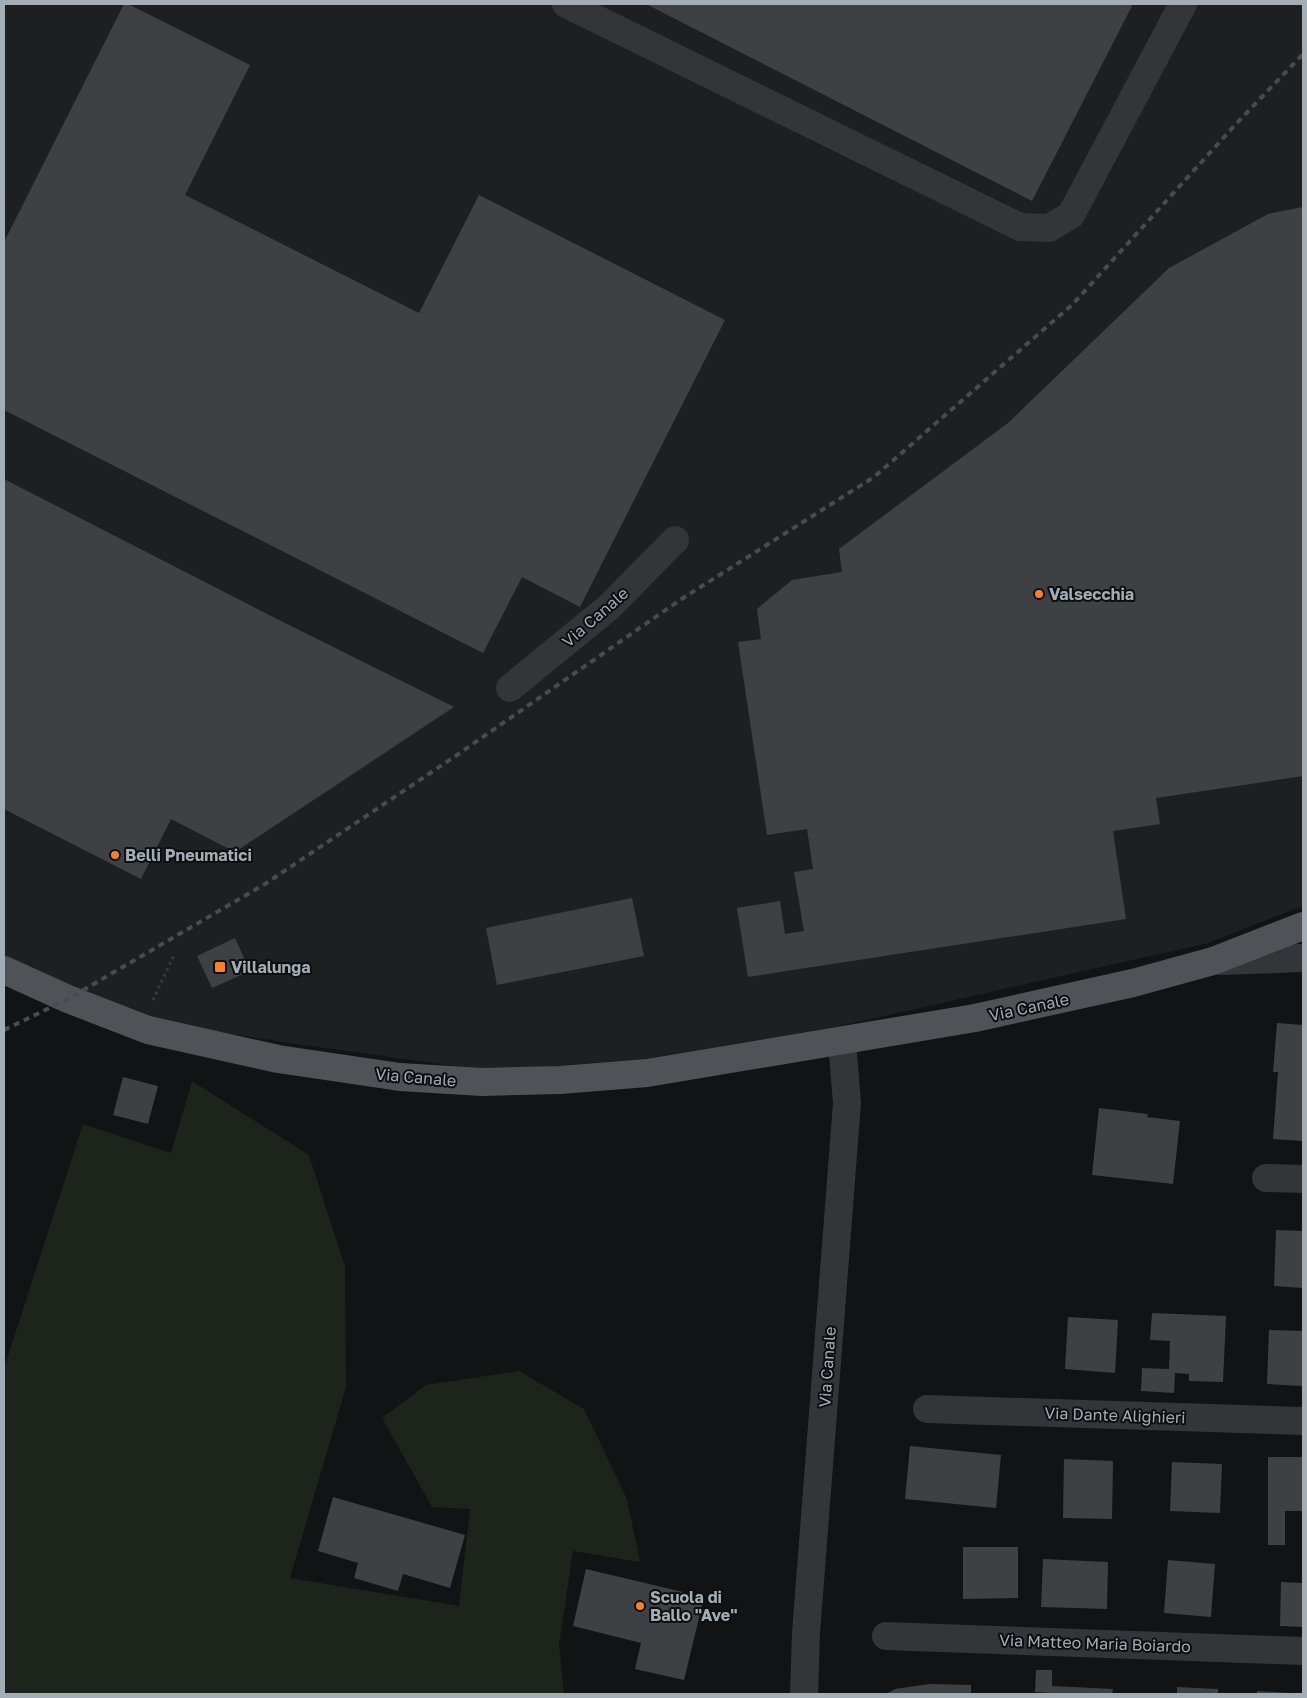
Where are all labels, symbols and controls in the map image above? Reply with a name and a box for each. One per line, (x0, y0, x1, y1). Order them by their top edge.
street label: Via Canale (558, 583, 632, 651)
place label: Valsecchia (1049, 584, 1134, 604)
marker: Valsecchia (1033, 588, 1045, 600)
place label: Belli Pneumatici (125, 845, 252, 865)
marker: Belli Pneumatici (109, 849, 121, 861)
place label: Villalunga (231, 957, 310, 977)
marker: Villalunga (213, 960, 227, 974)
street label: Via Canale (987, 989, 1071, 1025)
street label: Via Canale (375, 1064, 457, 1090)
street label: Via Canale (814, 1326, 840, 1408)
street label: Via Dante Alighieri (1044, 1403, 1186, 1427)
place label: Scuola di Ballo "Ave" (650, 1587, 738, 1625)
marker: Scuola di Ballo "Ave" (634, 1600, 646, 1612)
street label: Via Matteo Maria Boiardo (999, 1630, 1191, 1656)

